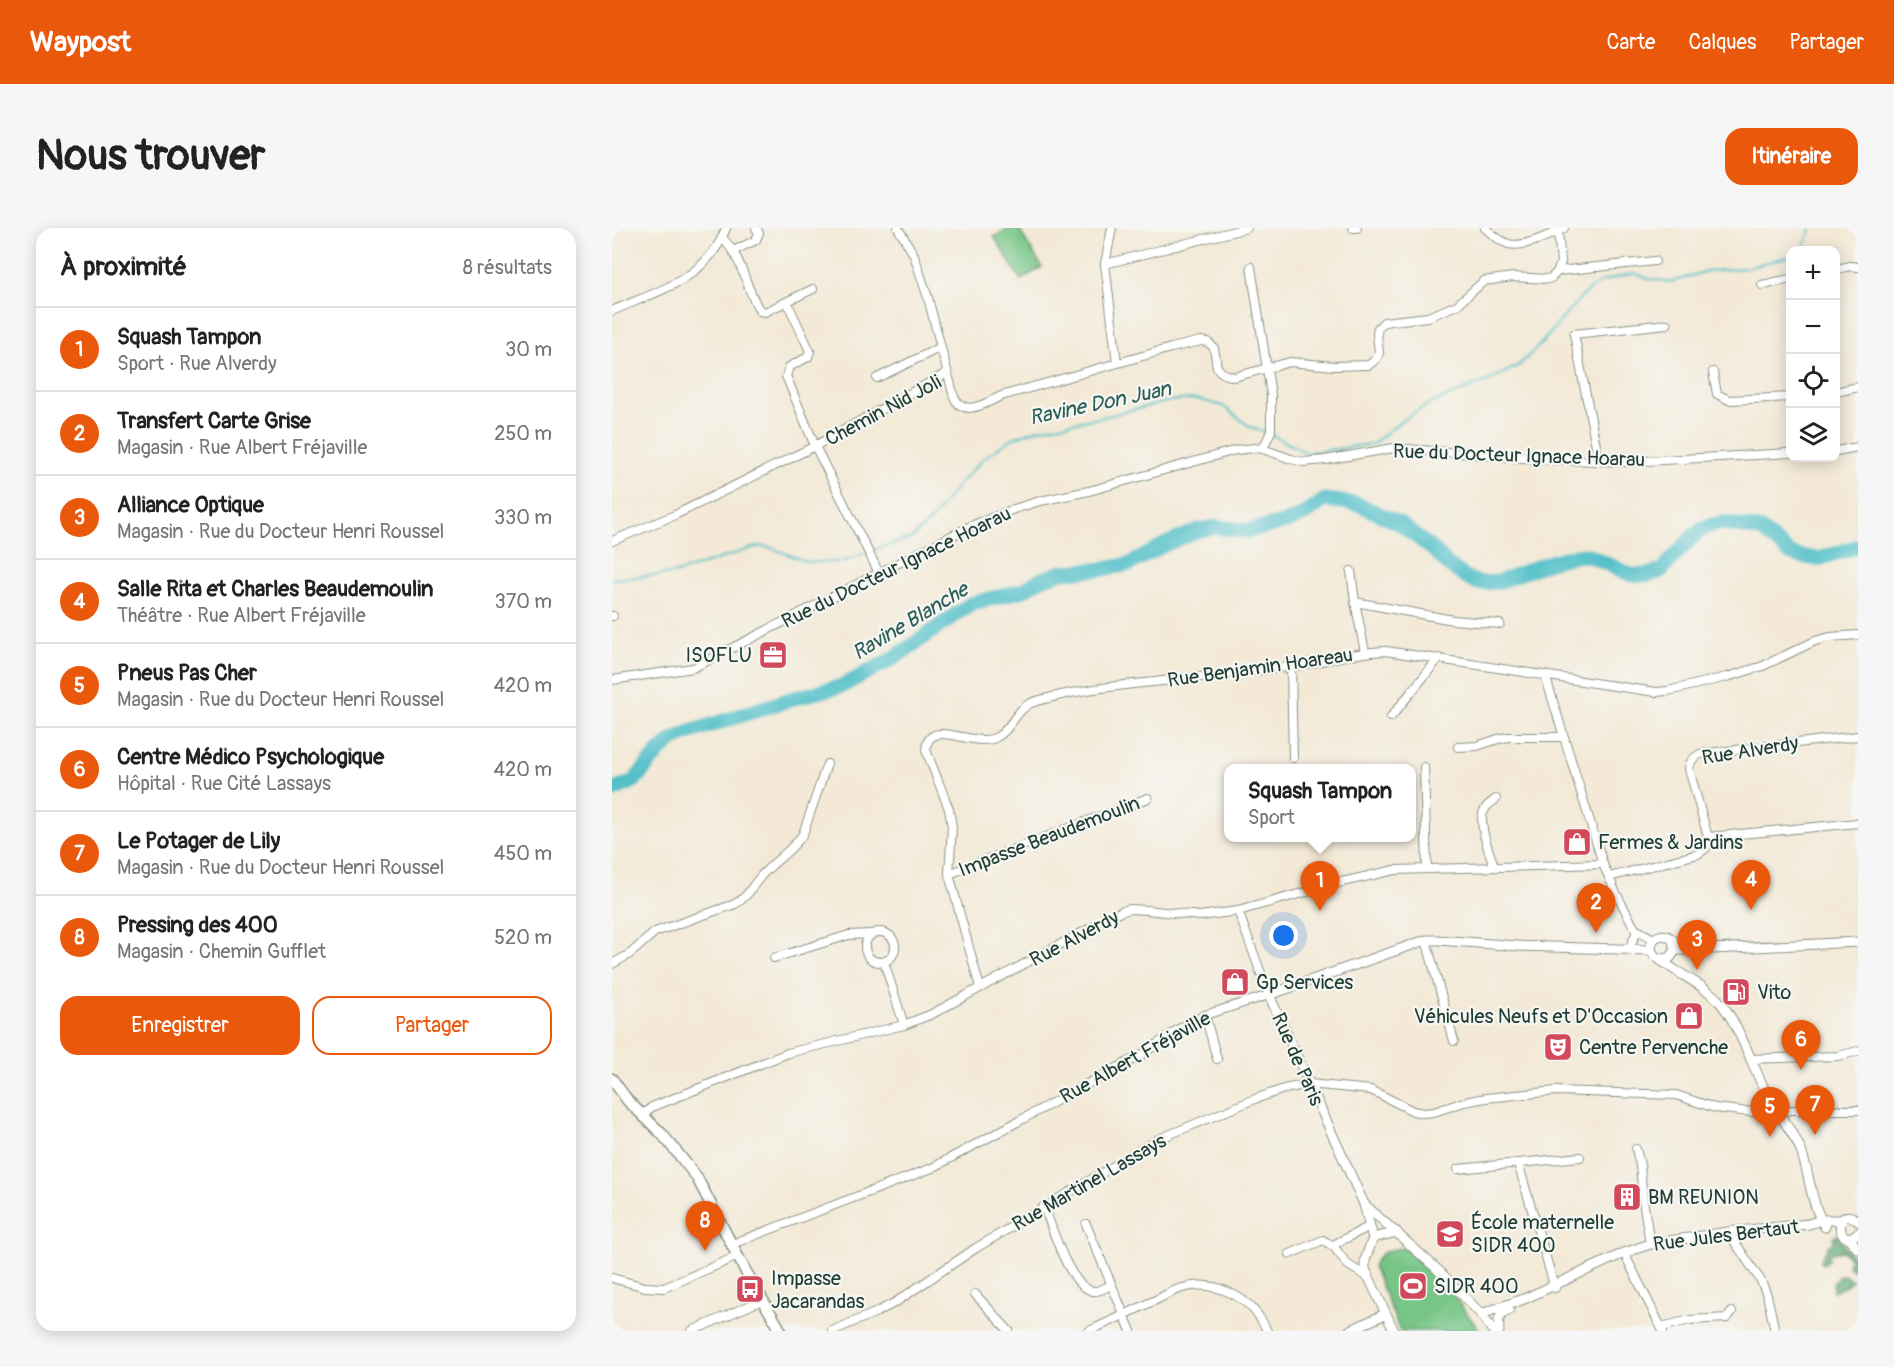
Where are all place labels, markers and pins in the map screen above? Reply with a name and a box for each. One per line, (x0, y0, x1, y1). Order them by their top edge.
office icon: ISOFLU (757, 639, 789, 671)
place label: ISOFLU (685, 643, 752, 668)
shop icon: Fermes & Jardins (1561, 826, 1593, 858)
place label: Fermes & Jardins (1598, 830, 1743, 855)
pin: 4 (1732, 860, 1770, 910)
pin: 1 (1300, 862, 1340, 911)
pin: 2 (1576, 884, 1616, 933)
pin: 3 (1678, 920, 1716, 970)
shop icon: Gp Services (1219, 966, 1251, 998)
place label: Gp Services (1256, 970, 1353, 995)
fuel station icon: Vito (1720, 976, 1752, 1008)
place label: Vito (1757, 980, 1792, 1005)
shop icon: Véhicules Neufs et D'Occasion (1673, 1000, 1705, 1032)
place label: Véhicules Neufs et D'Occasion (1414, 1004, 1668, 1029)
pin: 6 (1782, 1020, 1820, 1070)
theatre icon: Centre Pervenche (1542, 1031, 1574, 1063)
place label: Centre Pervenche (1579, 1035, 1728, 1060)
pin: 7 (1796, 1086, 1834, 1135)
pin: 5 (1750, 1088, 1790, 1137)
building icon: BM REUNION (1611, 1181, 1643, 1213)
place label: BM REUNION (1648, 1185, 1759, 1210)
pin: 8 (686, 1202, 724, 1251)
place label: École maternelle SIDR 400 (1471, 1210, 1614, 1258)
school or university icon: École maternelle SIDR 400 (1434, 1218, 1466, 1250)
place label: Impasse Jacarandas (771, 1266, 865, 1314)
sports icon: SIDR 400 (1397, 1270, 1429, 1302)
bus stop icon: Impasse Jacarandas (734, 1273, 766, 1305)
place label: SIDR 400 (1434, 1274, 1519, 1299)

